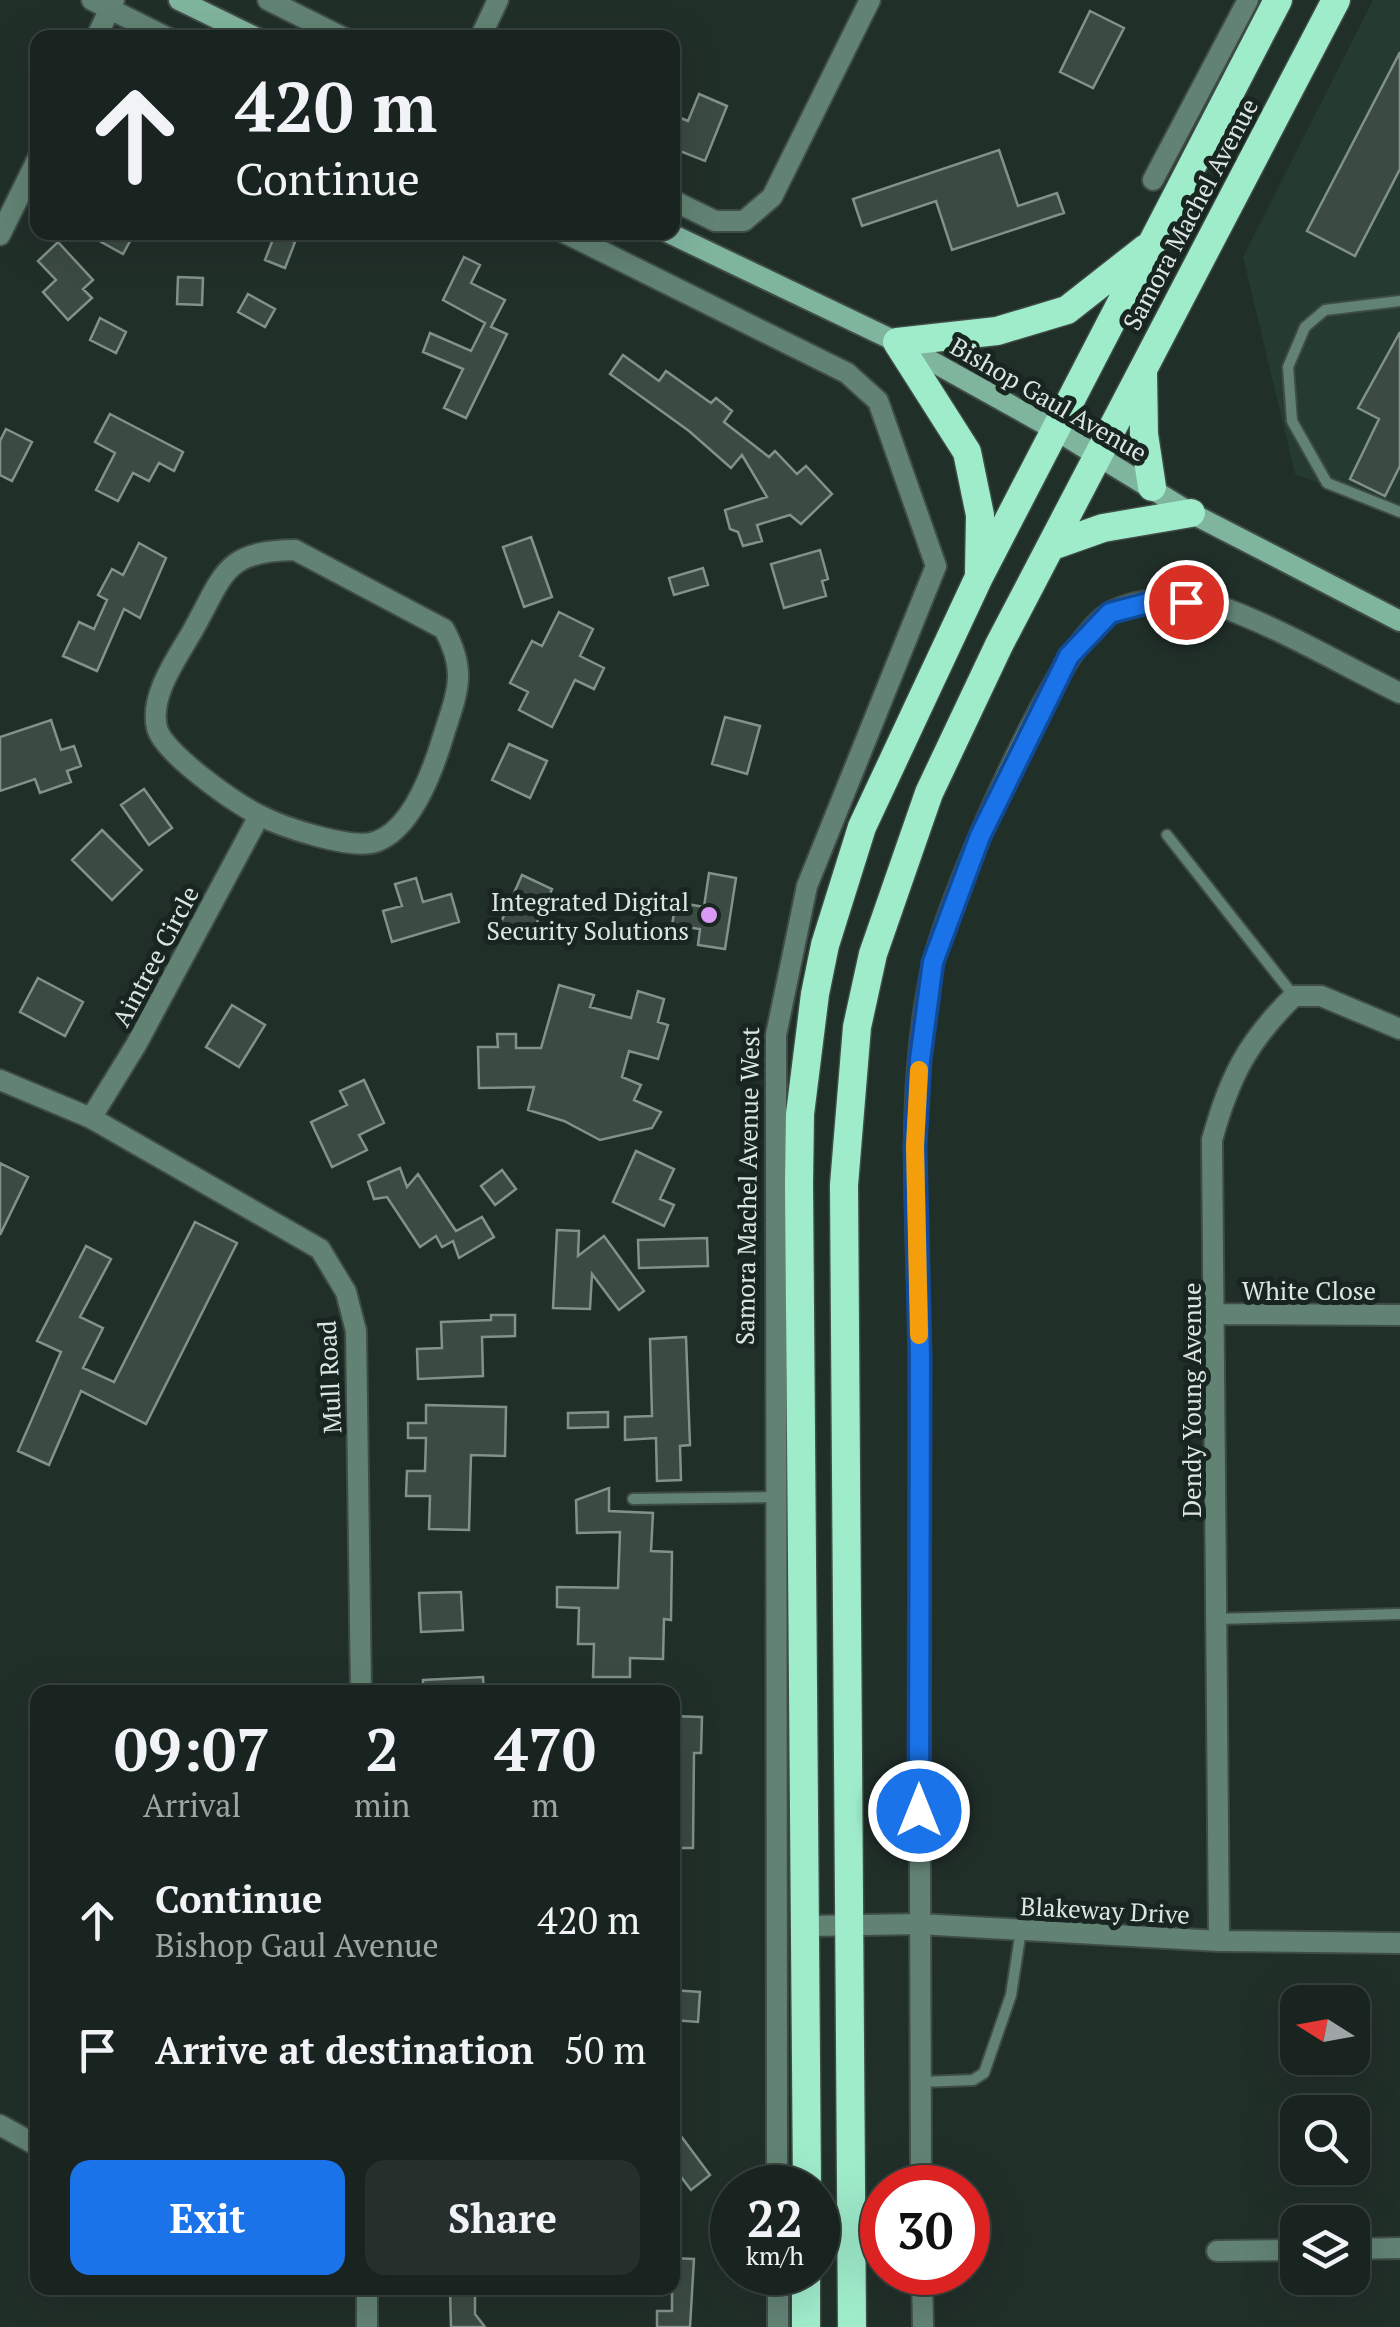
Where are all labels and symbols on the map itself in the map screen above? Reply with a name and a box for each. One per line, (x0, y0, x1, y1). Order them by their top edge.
street label: Samora Machel Avenue (1115, 92, 1265, 336)
street label: Bishop Gaul Avenue (945, 329, 1153, 469)
pin (1144, 560, 1229, 645)
street label: Aintree Circle (104, 880, 206, 1032)
place label: Integrated Digital Security Solutions (487, 885, 689, 947)
marker: Integrated Digital Security Solutions (698, 904, 720, 926)
street label: Samora Machel Avenue West (728, 1027, 766, 1345)
street label: White Close (1242, 1274, 1376, 1307)
street label: Dendy Young Avenue (1175, 1282, 1208, 1518)
street label: Mull Road (310, 1320, 348, 1434)
position arrow (867, 1759, 971, 1863)
street label: Blakeway Drive (1019, 1889, 1191, 1931)
north arrow (1280, 1985, 1370, 2075)
speed limit sign: 30 (860, 2165, 990, 2295)

